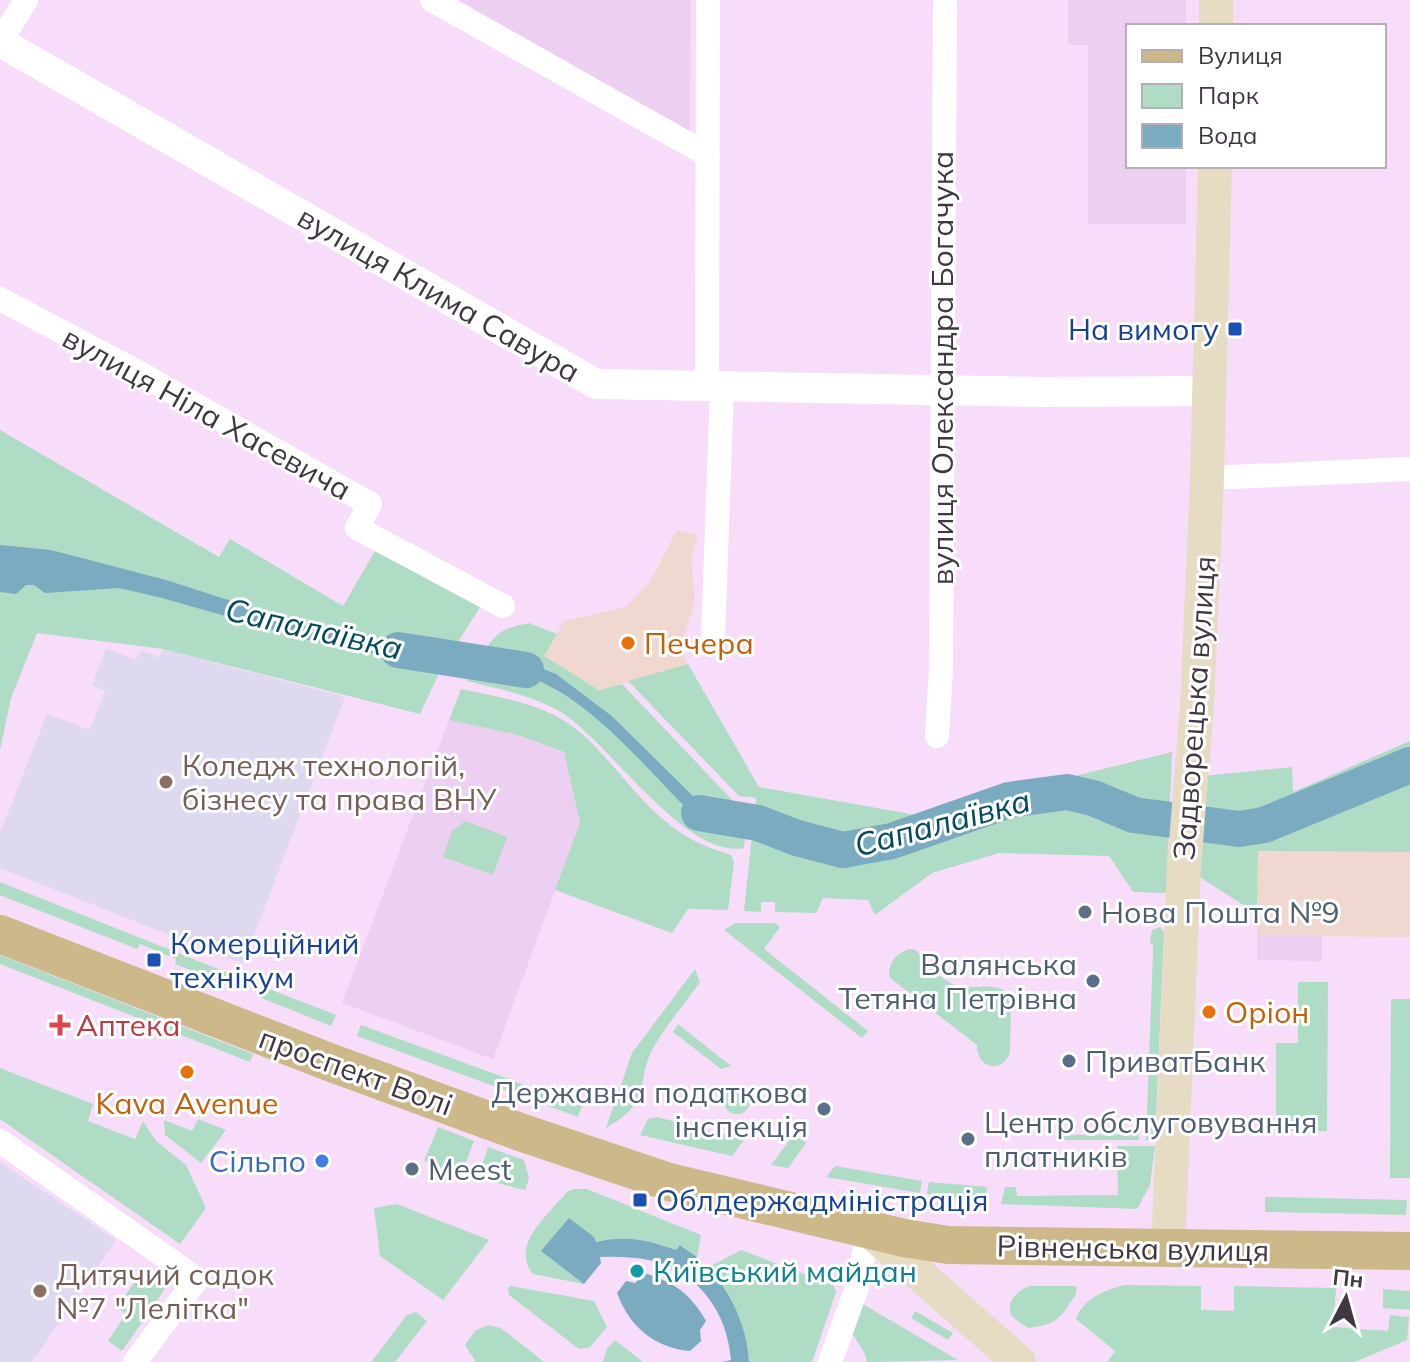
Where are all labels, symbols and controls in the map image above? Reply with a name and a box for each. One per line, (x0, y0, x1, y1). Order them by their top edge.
legend (1126, 24, 1386, 168)
text: Вулиця (1198, 40, 1283, 70)
text: Парк (1198, 80, 1259, 110)
text: Вода (1198, 120, 1258, 150)
street label: вулиця Олександра Богачука (923, 151, 961, 585)
street label: вулиця Клима Савура (291, 198, 587, 390)
place label: На вимогу (1068, 310, 1219, 348)
street label: вулиця Ніла Хасевича (56, 318, 358, 508)
marker: На вимогу (1226, 320, 1244, 338)
street label: Задворецька вулиця (1164, 555, 1224, 861)
water label: Сапалаївка (222, 588, 406, 668)
place label: Печера (644, 624, 754, 662)
marker: Печера (619, 634, 637, 652)
place label: Коледж технологій, бізнесу та права ВНУ (182, 746, 496, 818)
marker: Коледж технологій, бізнесу та права ВНУ (157, 773, 175, 791)
water label: Сапалаївка (850, 779, 1034, 865)
place label: Нова Пошта №9 (1101, 893, 1340, 931)
marker: Нова Пошта №9 (1076, 903, 1094, 921)
place label: Комерційний технікум (170, 924, 359, 996)
place label: Валянська Тетяна Петрівна (838, 945, 1077, 1017)
marker: Комерційний технікум (145, 951, 163, 969)
marker: Валянська Тетяна Петрівна (1084, 972, 1102, 990)
place label: Оріон (1225, 993, 1309, 1031)
marker: Оріон (1200, 1003, 1218, 1021)
place label: Аптека (76, 1006, 181, 1044)
marker: Аптека (51, 1016, 69, 1034)
street label: проспект Волі (254, 1018, 458, 1124)
place label: ПриватБанк (1085, 1042, 1266, 1080)
marker: ПриватБанк (1060, 1052, 1078, 1070)
marker: Kava Avenue (178, 1063, 196, 1081)
place label: Державна податкова інспекція (492, 1073, 808, 1145)
place label: Kava Avenue (96, 1084, 278, 1122)
marker: Державна податкова інспекція (815, 1100, 833, 1118)
place label: Центр обслуговування платників (984, 1103, 1317, 1175)
marker: Центр обслуговування платників (959, 1130, 977, 1148)
place label: Сільпо (209, 1142, 306, 1180)
place label: Meest (428, 1150, 512, 1188)
marker: Сільпо (313, 1152, 331, 1170)
marker: Meest (403, 1160, 421, 1178)
place label: Облдержадміністрація (656, 1181, 989, 1219)
marker: Облдержадміністрація (631, 1191, 649, 1209)
street label: Рівненська вулиця (996, 1227, 1270, 1269)
place label: Київський майдан (653, 1252, 917, 1290)
place label: Дитячий садок №7 "Лелітка" (56, 1255, 275, 1327)
north arrow (1306, 1258, 1386, 1338)
marker: Київський майдан (628, 1262, 646, 1280)
text: Пн (1331, 1263, 1365, 1294)
marker: Дитячий садок №7 "Лелітка" (31, 1282, 49, 1300)

